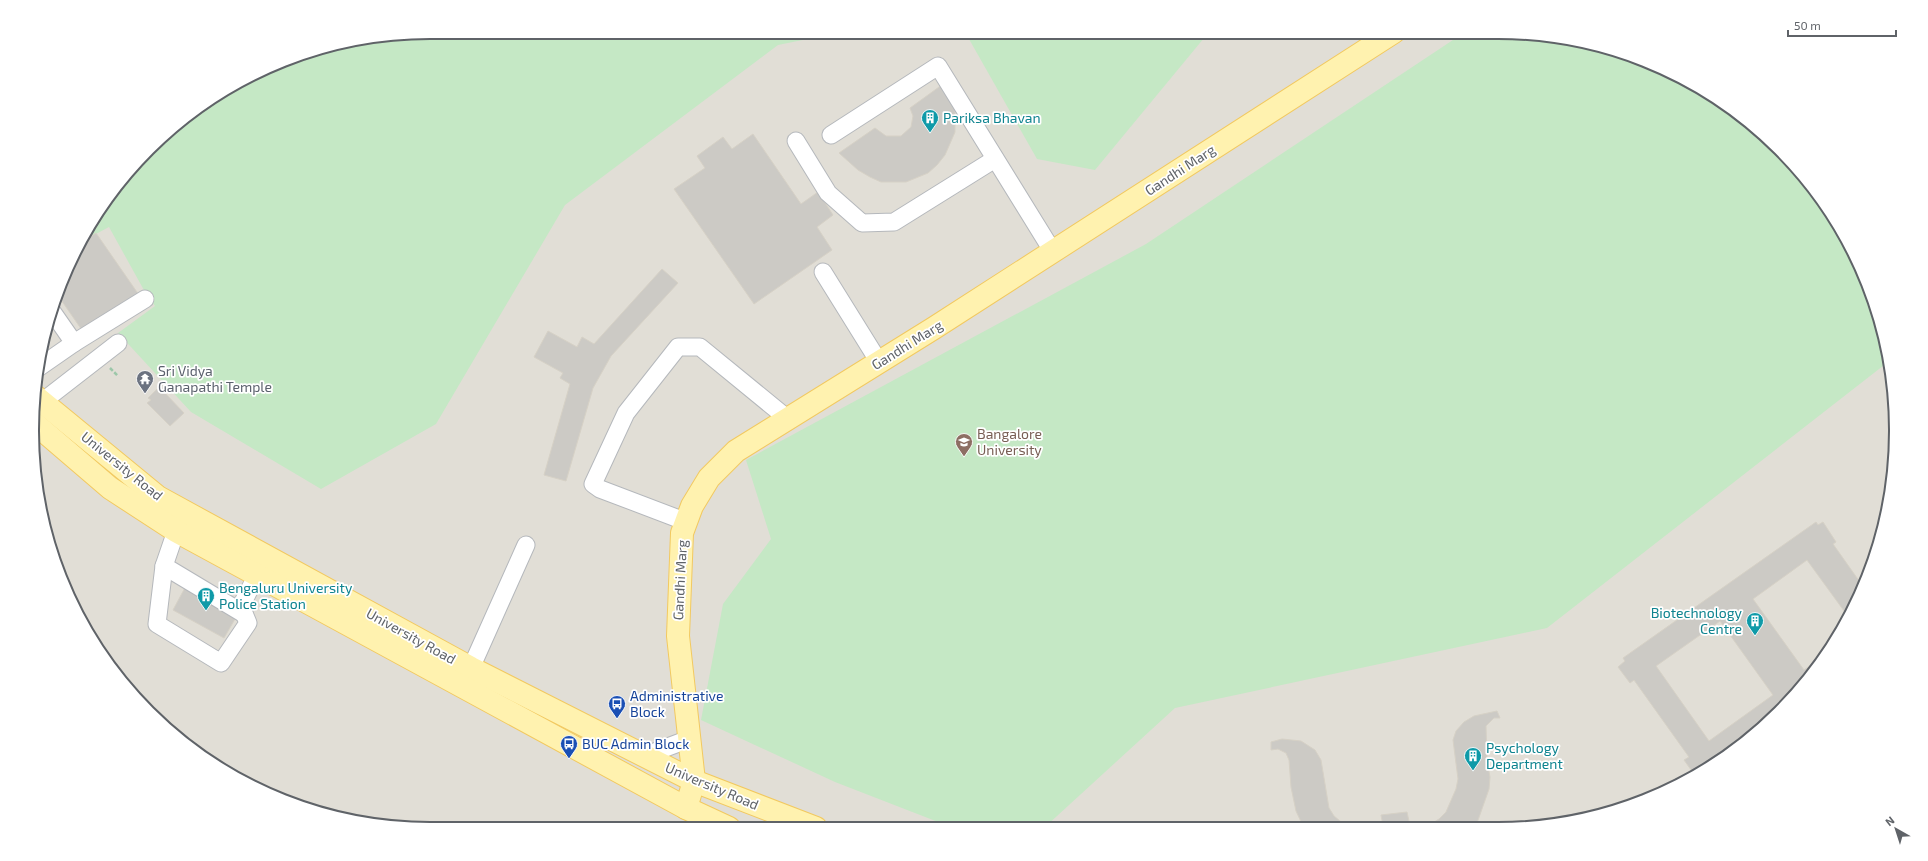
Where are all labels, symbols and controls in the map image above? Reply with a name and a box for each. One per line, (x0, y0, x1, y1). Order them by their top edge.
scale bar (1788, 12, 1896, 38)
text: 50 m (1794, 18, 1821, 32)
building icon: Pariksa Bhavan (920, 108, 940, 133)
place label: Pariksa Bhavan (943, 109, 1041, 126)
street label: Gandhi Marg (1141, 140, 1218, 199)
street label: Gandhi Marg (868, 316, 946, 373)
place label: Sri Vidya Ganapathi Temple (158, 362, 272, 395)
temple icon: Sri Vidya Ganapathi Temple (135, 369, 155, 394)
place label: Bangalore University (977, 425, 1042, 458)
street label: University Road (78, 428, 166, 504)
school or university icon: Bangalore University (954, 432, 974, 457)
street label: Gandhi Marg (669, 539, 690, 621)
place label: Bengaluru University Police Station (219, 579, 353, 612)
building icon: Bengaluru University Police Station (196, 586, 216, 611)
street label: University Road (363, 604, 459, 667)
place label: Biotechnology Centre (1651, 604, 1743, 637)
building icon: Biotechnology Centre (1745, 611, 1765, 636)
place label: Administrative Block (630, 687, 723, 720)
bus stop icon: Administrative Block (607, 694, 627, 719)
bus stop icon: BUC Admin Block (559, 734, 579, 759)
place label: BUC Admin Block (582, 735, 689, 752)
place label: Psychology Department (1486, 739, 1563, 772)
building icon: Psychology Department (1463, 746, 1483, 771)
street label: University Road (663, 758, 761, 813)
north arrow (1876, 809, 1916, 849)
text: N (1882, 813, 1897, 828)

